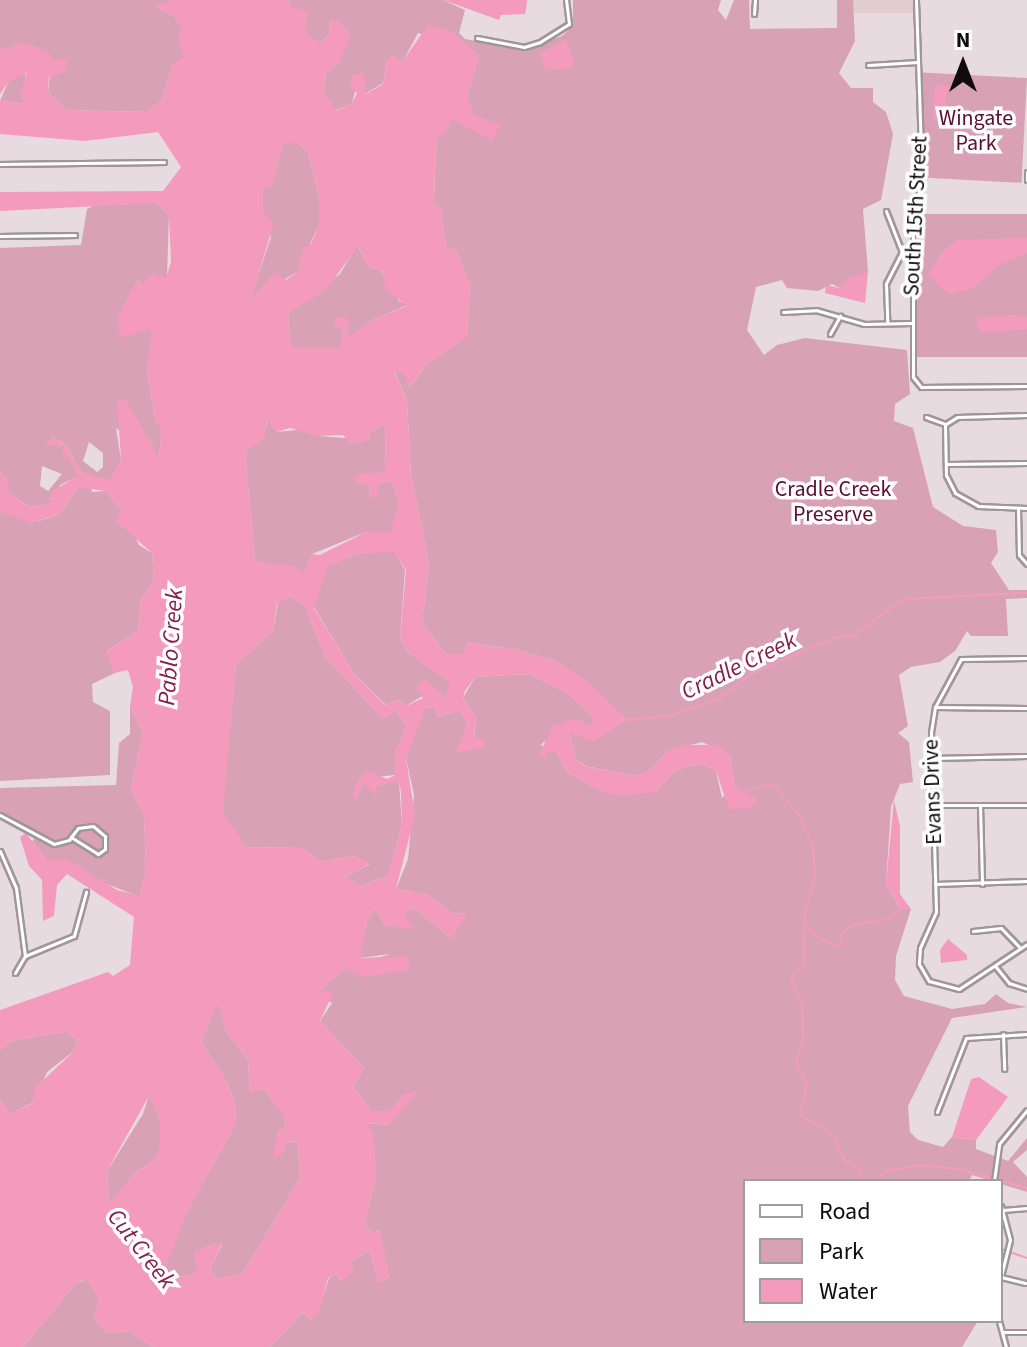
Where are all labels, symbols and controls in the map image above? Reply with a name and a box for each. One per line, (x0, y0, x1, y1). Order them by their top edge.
north arrow (923, 24, 1003, 104)
text: N (956, 24, 970, 56)
park label: Wingate Park (939, 105, 1013, 156)
street label: South 15th Street (899, 135, 933, 297)
park label: Cradle Creek Preserve (775, 476, 891, 528)
water label: Pablo Creek (153, 588, 189, 706)
water label: Cradle Creek (677, 626, 801, 706)
street label: Evans Drive (918, 739, 948, 845)
legend (743, 1179, 1003, 1323)
text: Road (819, 1194, 871, 1229)
water label: Cut Creek (101, 1203, 181, 1295)
text: Park (819, 1234, 864, 1269)
text: Water (819, 1274, 877, 1309)

